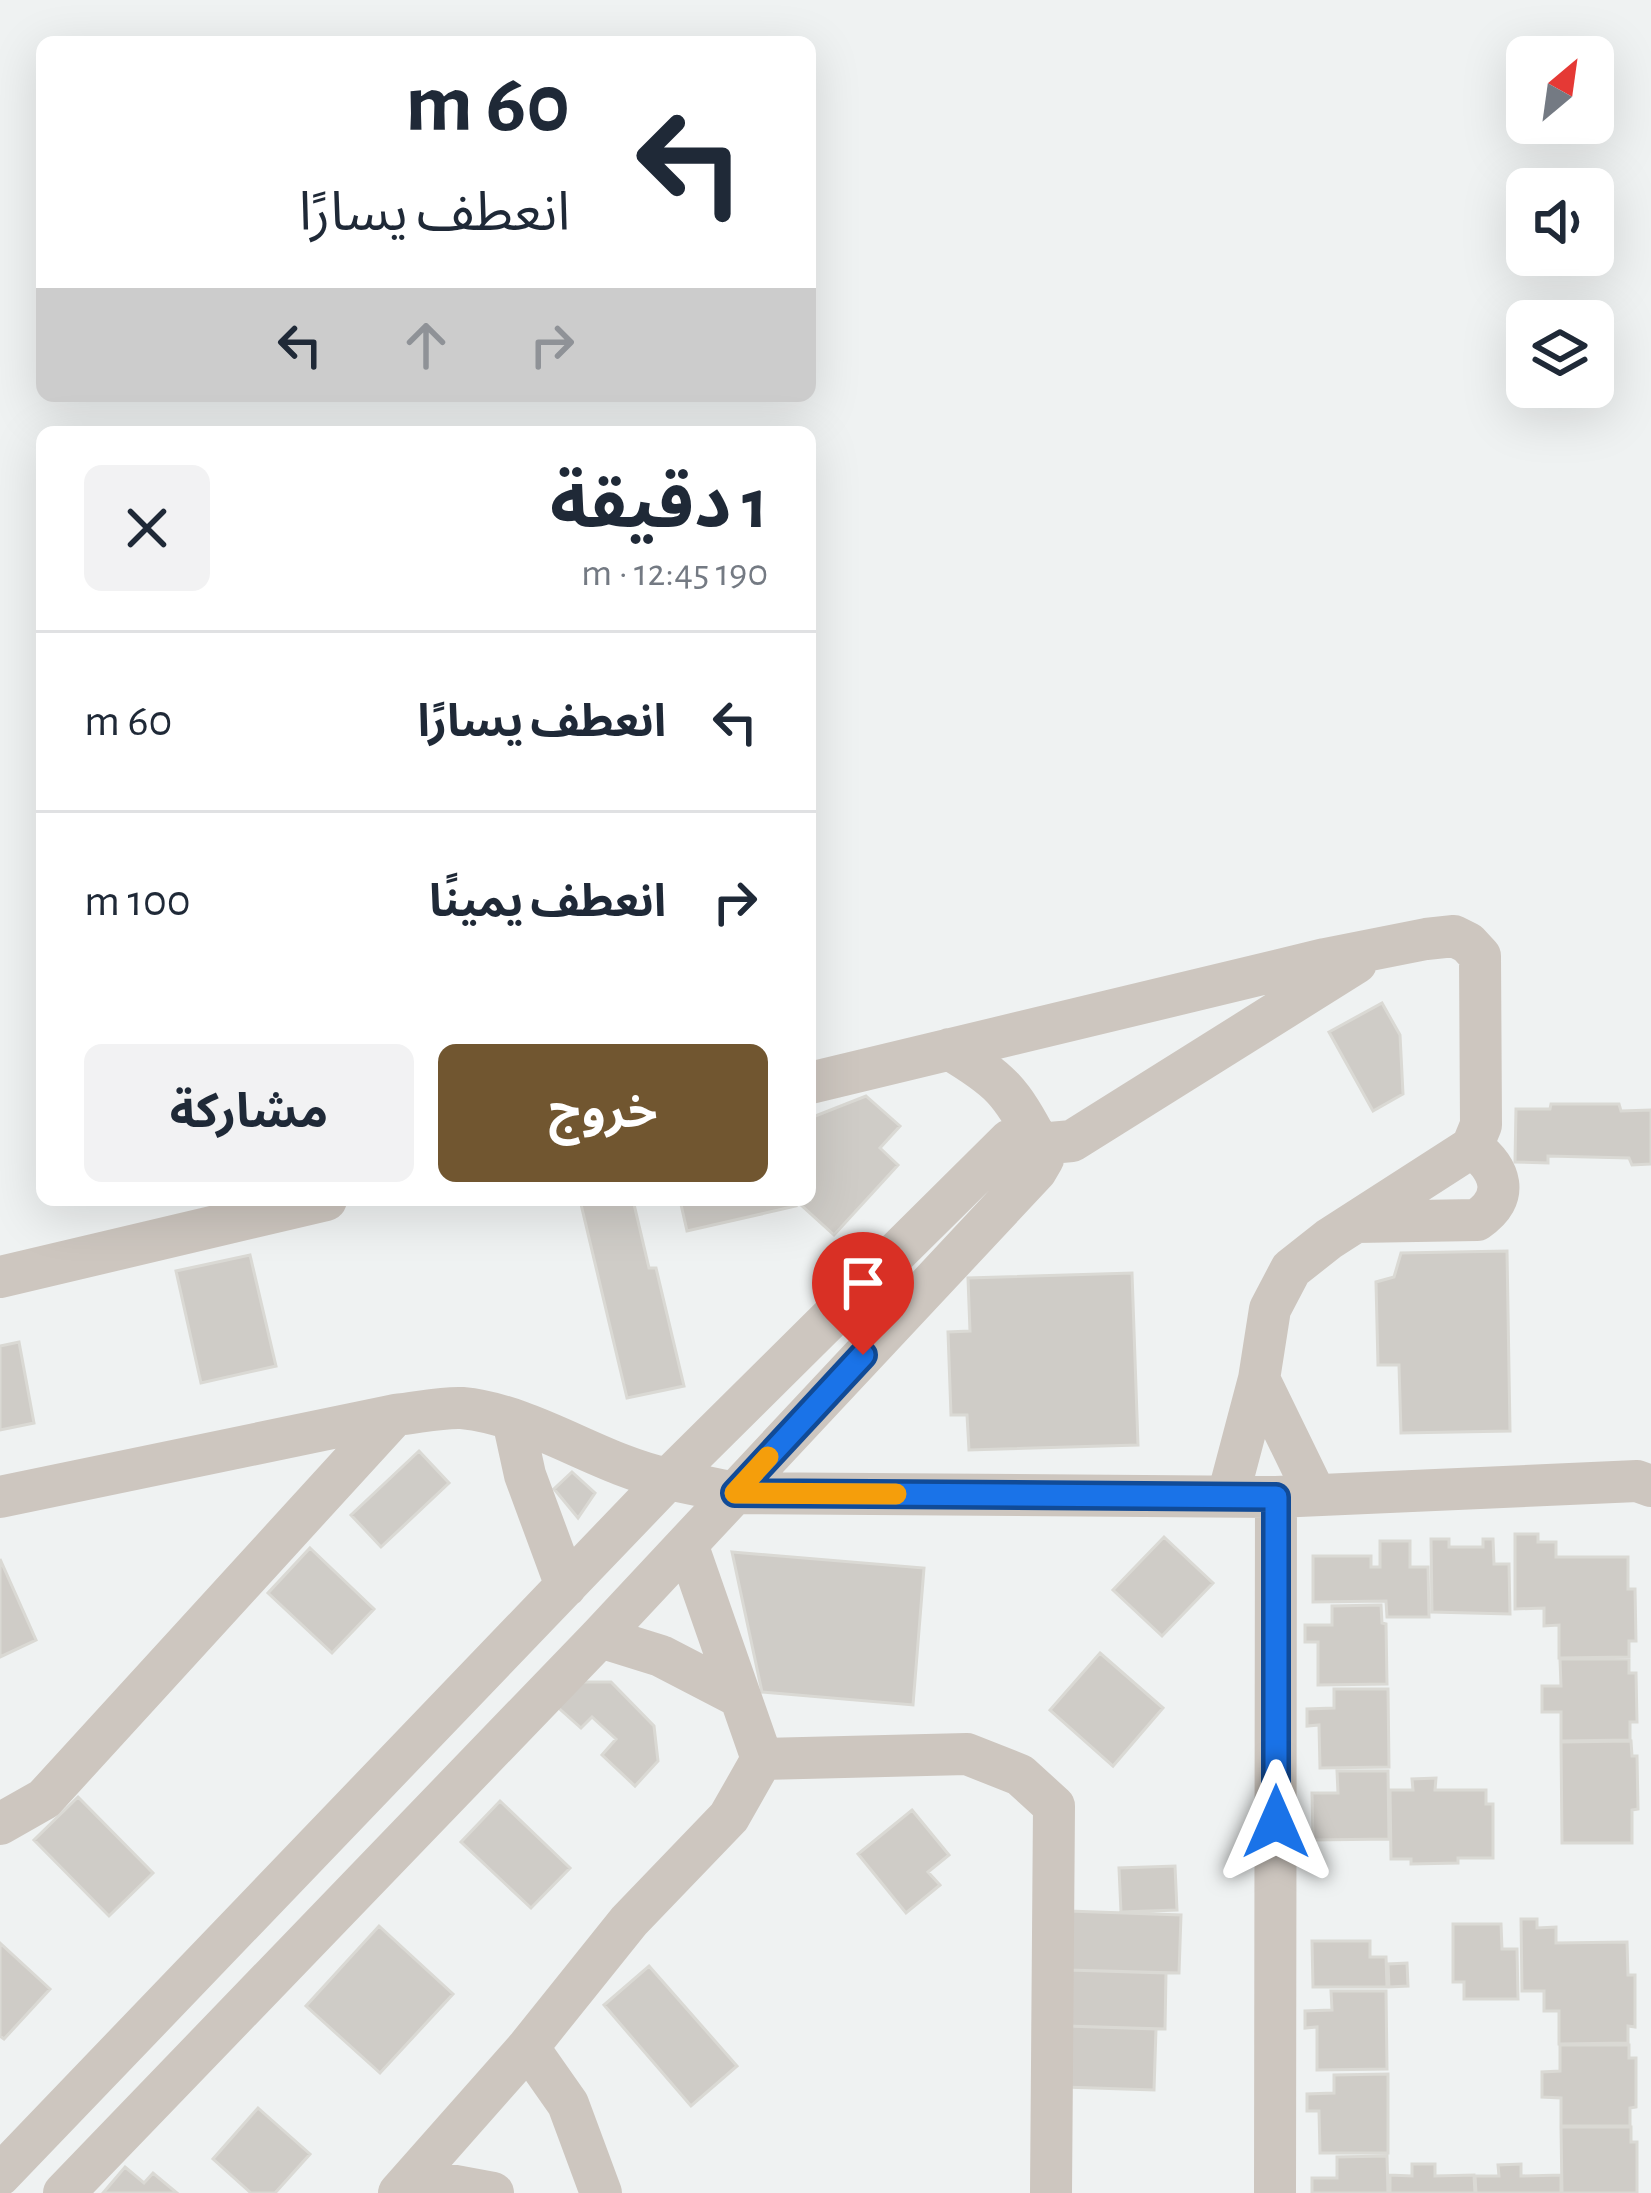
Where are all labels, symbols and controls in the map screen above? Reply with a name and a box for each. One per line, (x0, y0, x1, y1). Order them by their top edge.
north arrow (1506, 36, 1614, 144)
map controls (1506, 36, 1614, 408)
text: 60 m (405, 63, 570, 147)
icon: left (612, 84, 768, 240)
button: sound (1506, 168, 1614, 276)
text: انعطف يسارًا (299, 187, 570, 241)
button: layers (1506, 300, 1614, 408)
icon: left (267, 312, 333, 378)
icon: ahead (393, 312, 459, 378)
icon: right (519, 312, 585, 378)
button: close (84, 465, 210, 591)
text: 1 دقيقة (550, 469, 768, 541)
text: 190 m · 12:45 (581, 554, 768, 593)
icon: left (702, 689, 768, 755)
text: 60 m (84, 699, 172, 744)
text: انعطف يسارًا (417, 700, 666, 745)
icon: right (702, 869, 768, 935)
text: 100 m (84, 879, 190, 924)
text: انعطف يمينًا (429, 880, 666, 925)
button: مشاركة (84, 1044, 414, 1182)
button: خروج (438, 1044, 768, 1182)
pin (812, 1232, 914, 1355)
icon: arrive (830, 1250, 896, 1316)
position arrow (1213, 1759, 1339, 1885)

